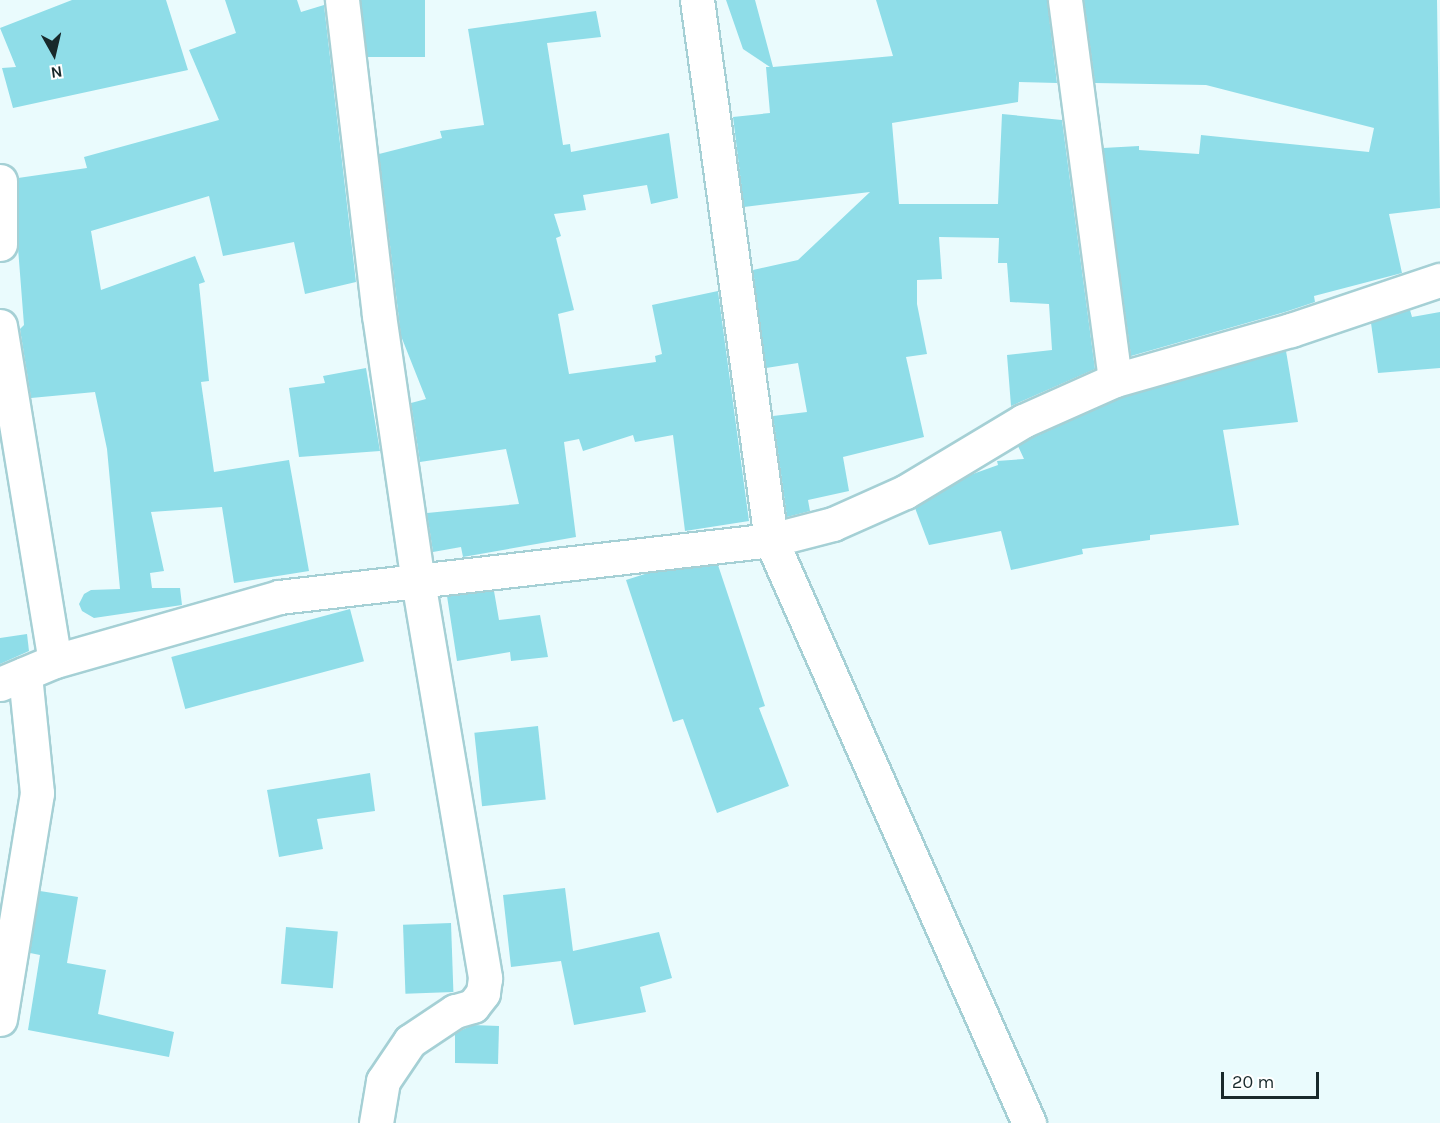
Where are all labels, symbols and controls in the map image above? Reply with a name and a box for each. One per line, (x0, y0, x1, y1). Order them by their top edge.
north arrow (24, 24, 84, 84)
text: N (50, 62, 64, 83)
scale bar (1224, 1060, 1322, 1098)
text: 20 m (1232, 1071, 1274, 1093)

